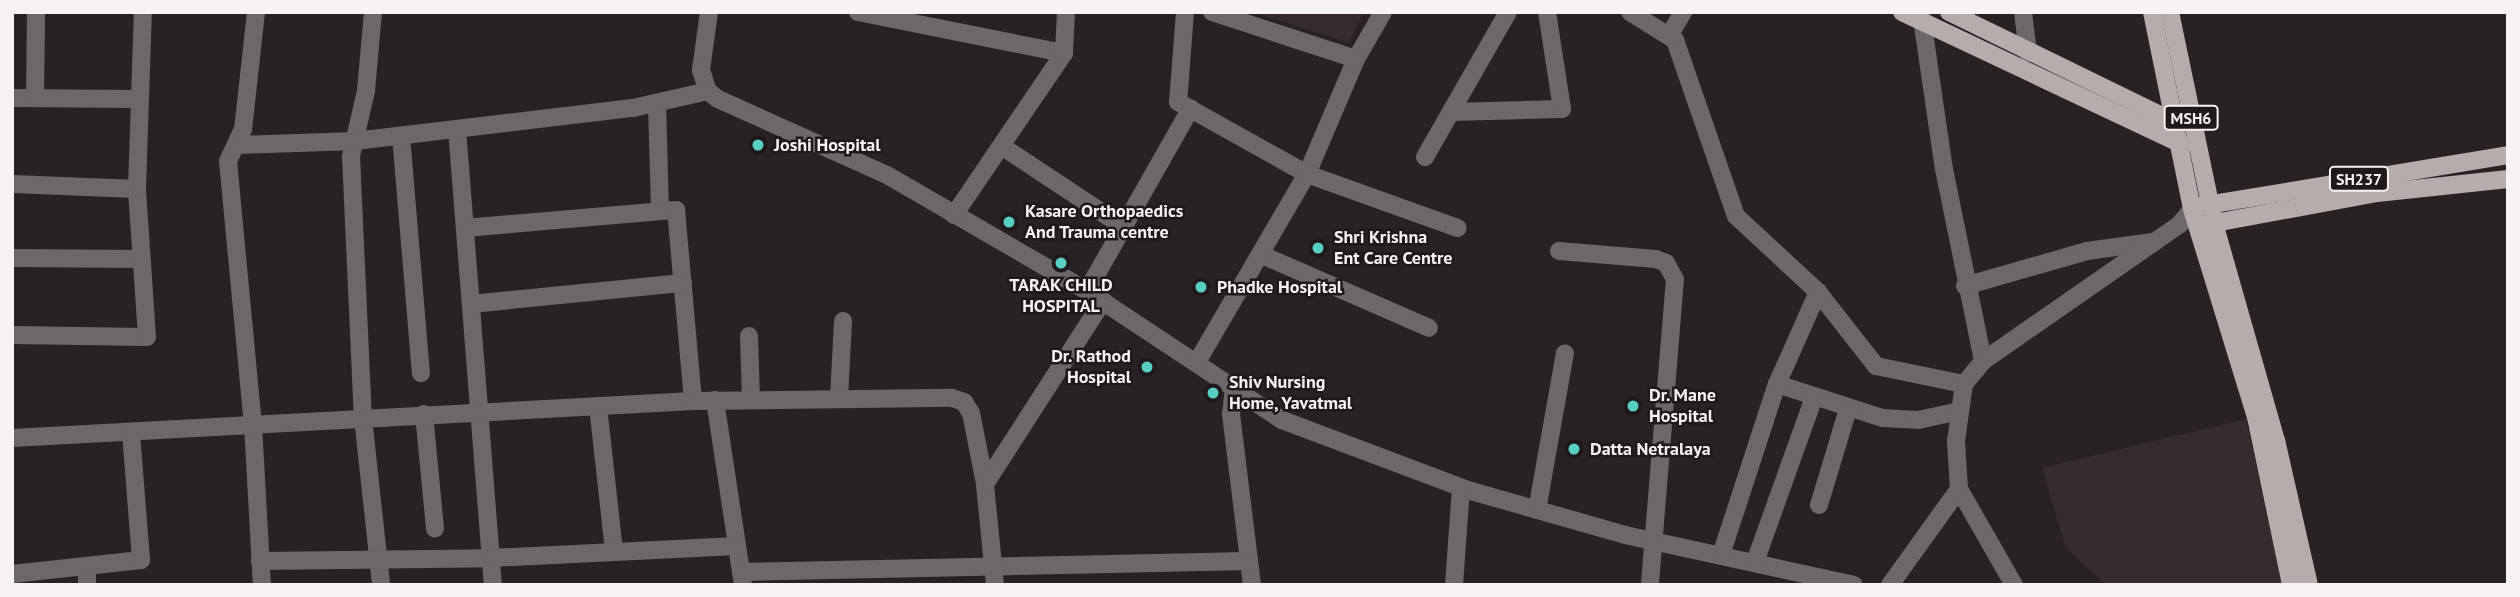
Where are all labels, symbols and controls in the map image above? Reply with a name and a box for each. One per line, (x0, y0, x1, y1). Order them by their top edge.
road number: MSH6 (2163, 106, 2219, 130)
place label: Joshi Hospital (774, 134, 881, 156)
marker: Joshi Hospital (748, 135, 768, 155)
road number: SH237 (2328, 167, 2390, 192)
place label: Kasare Orthopaedics And Trauma centre (1025, 201, 1184, 244)
marker: Kasare Orthopaedics And Trauma centre (999, 212, 1019, 232)
place label: Shri Krishna Ent Care Centre (1334, 227, 1453, 270)
marker: Shri Krishna Ent Care Centre (1308, 238, 1328, 258)
marker: TARAK CHILD HOSPITAL (1051, 253, 1071, 273)
place label: TARAK CHILD HOSPITAL (1009, 275, 1113, 318)
place label: Phadke Hospital (1217, 276, 1342, 298)
marker: Phadke Hospital (1191, 277, 1211, 297)
place label: Dr. Rathod Hospital (1050, 346, 1131, 388)
marker: Dr. Rathod Hospital (1137, 357, 1157, 377)
place label: Shiv Nursing Home, Yavatmal (1229, 372, 1354, 414)
marker: Shiv Nursing Home, Yavatmal (1203, 383, 1223, 403)
place label: Dr. Mane Hospital (1649, 385, 1717, 428)
marker: Dr. Mane Hospital (1623, 396, 1643, 416)
place label: Datta Netralaya (1590, 438, 1711, 460)
marker: Datta Netralaya (1564, 439, 1584, 459)

